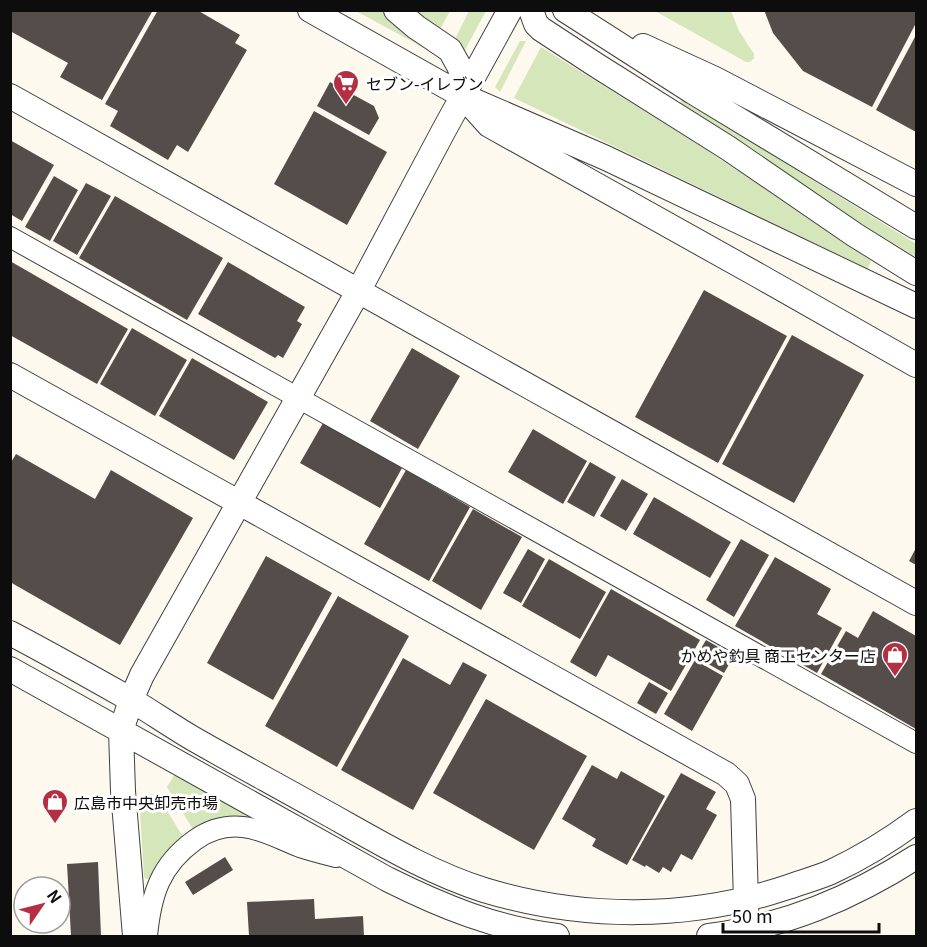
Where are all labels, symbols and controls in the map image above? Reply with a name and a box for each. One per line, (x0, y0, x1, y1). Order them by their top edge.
supermarket icon: セブン-イレブン (331, 68, 361, 106)
place label: セブン-イレブン (366, 71, 484, 95)
shop icon: かめや釣具 商工センター店 (880, 640, 910, 678)
place label: かめや釣具 商工センター店 (680, 643, 876, 667)
shop icon: 広島市中央卸売市場 (40, 787, 70, 825)
place label: 広島市中央卸売市場 (74, 790, 218, 814)
north arrow (12, 875, 72, 935)
text: N (42, 884, 68, 908)
scale bar (723, 896, 879, 934)
text: 50 m (732, 902, 773, 928)

